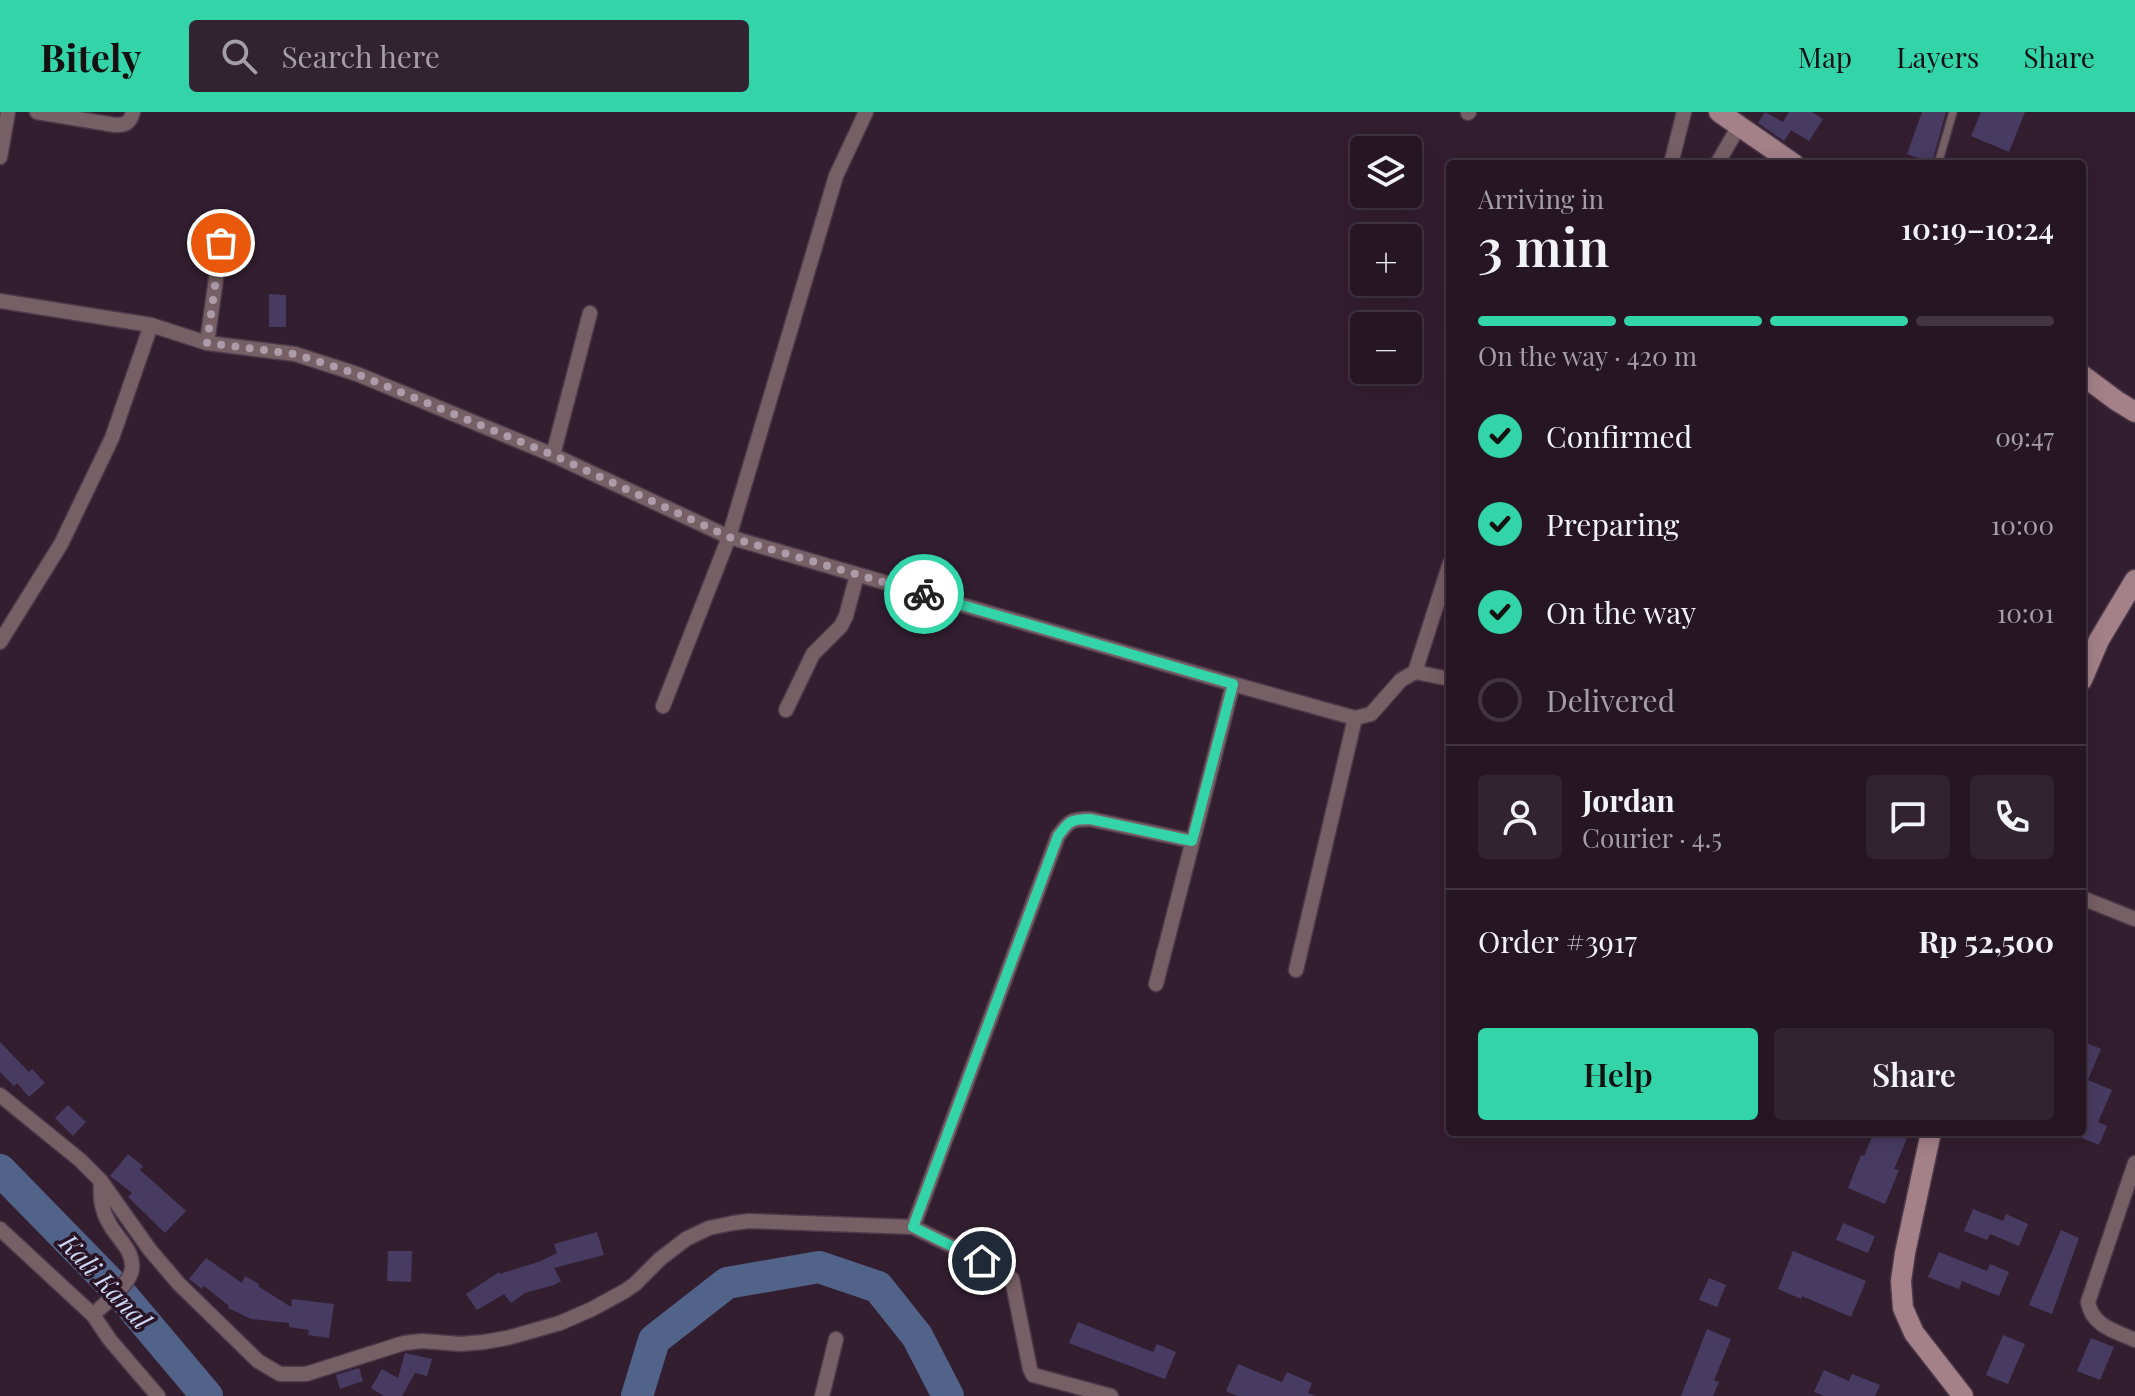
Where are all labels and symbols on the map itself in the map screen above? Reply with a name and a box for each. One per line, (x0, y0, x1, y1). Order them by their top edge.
pin (187, 209, 255, 277)
courier (884, 554, 964, 634)
water label: Kali Kanal (52, 1225, 161, 1338)
pin (948, 1227, 1016, 1295)

